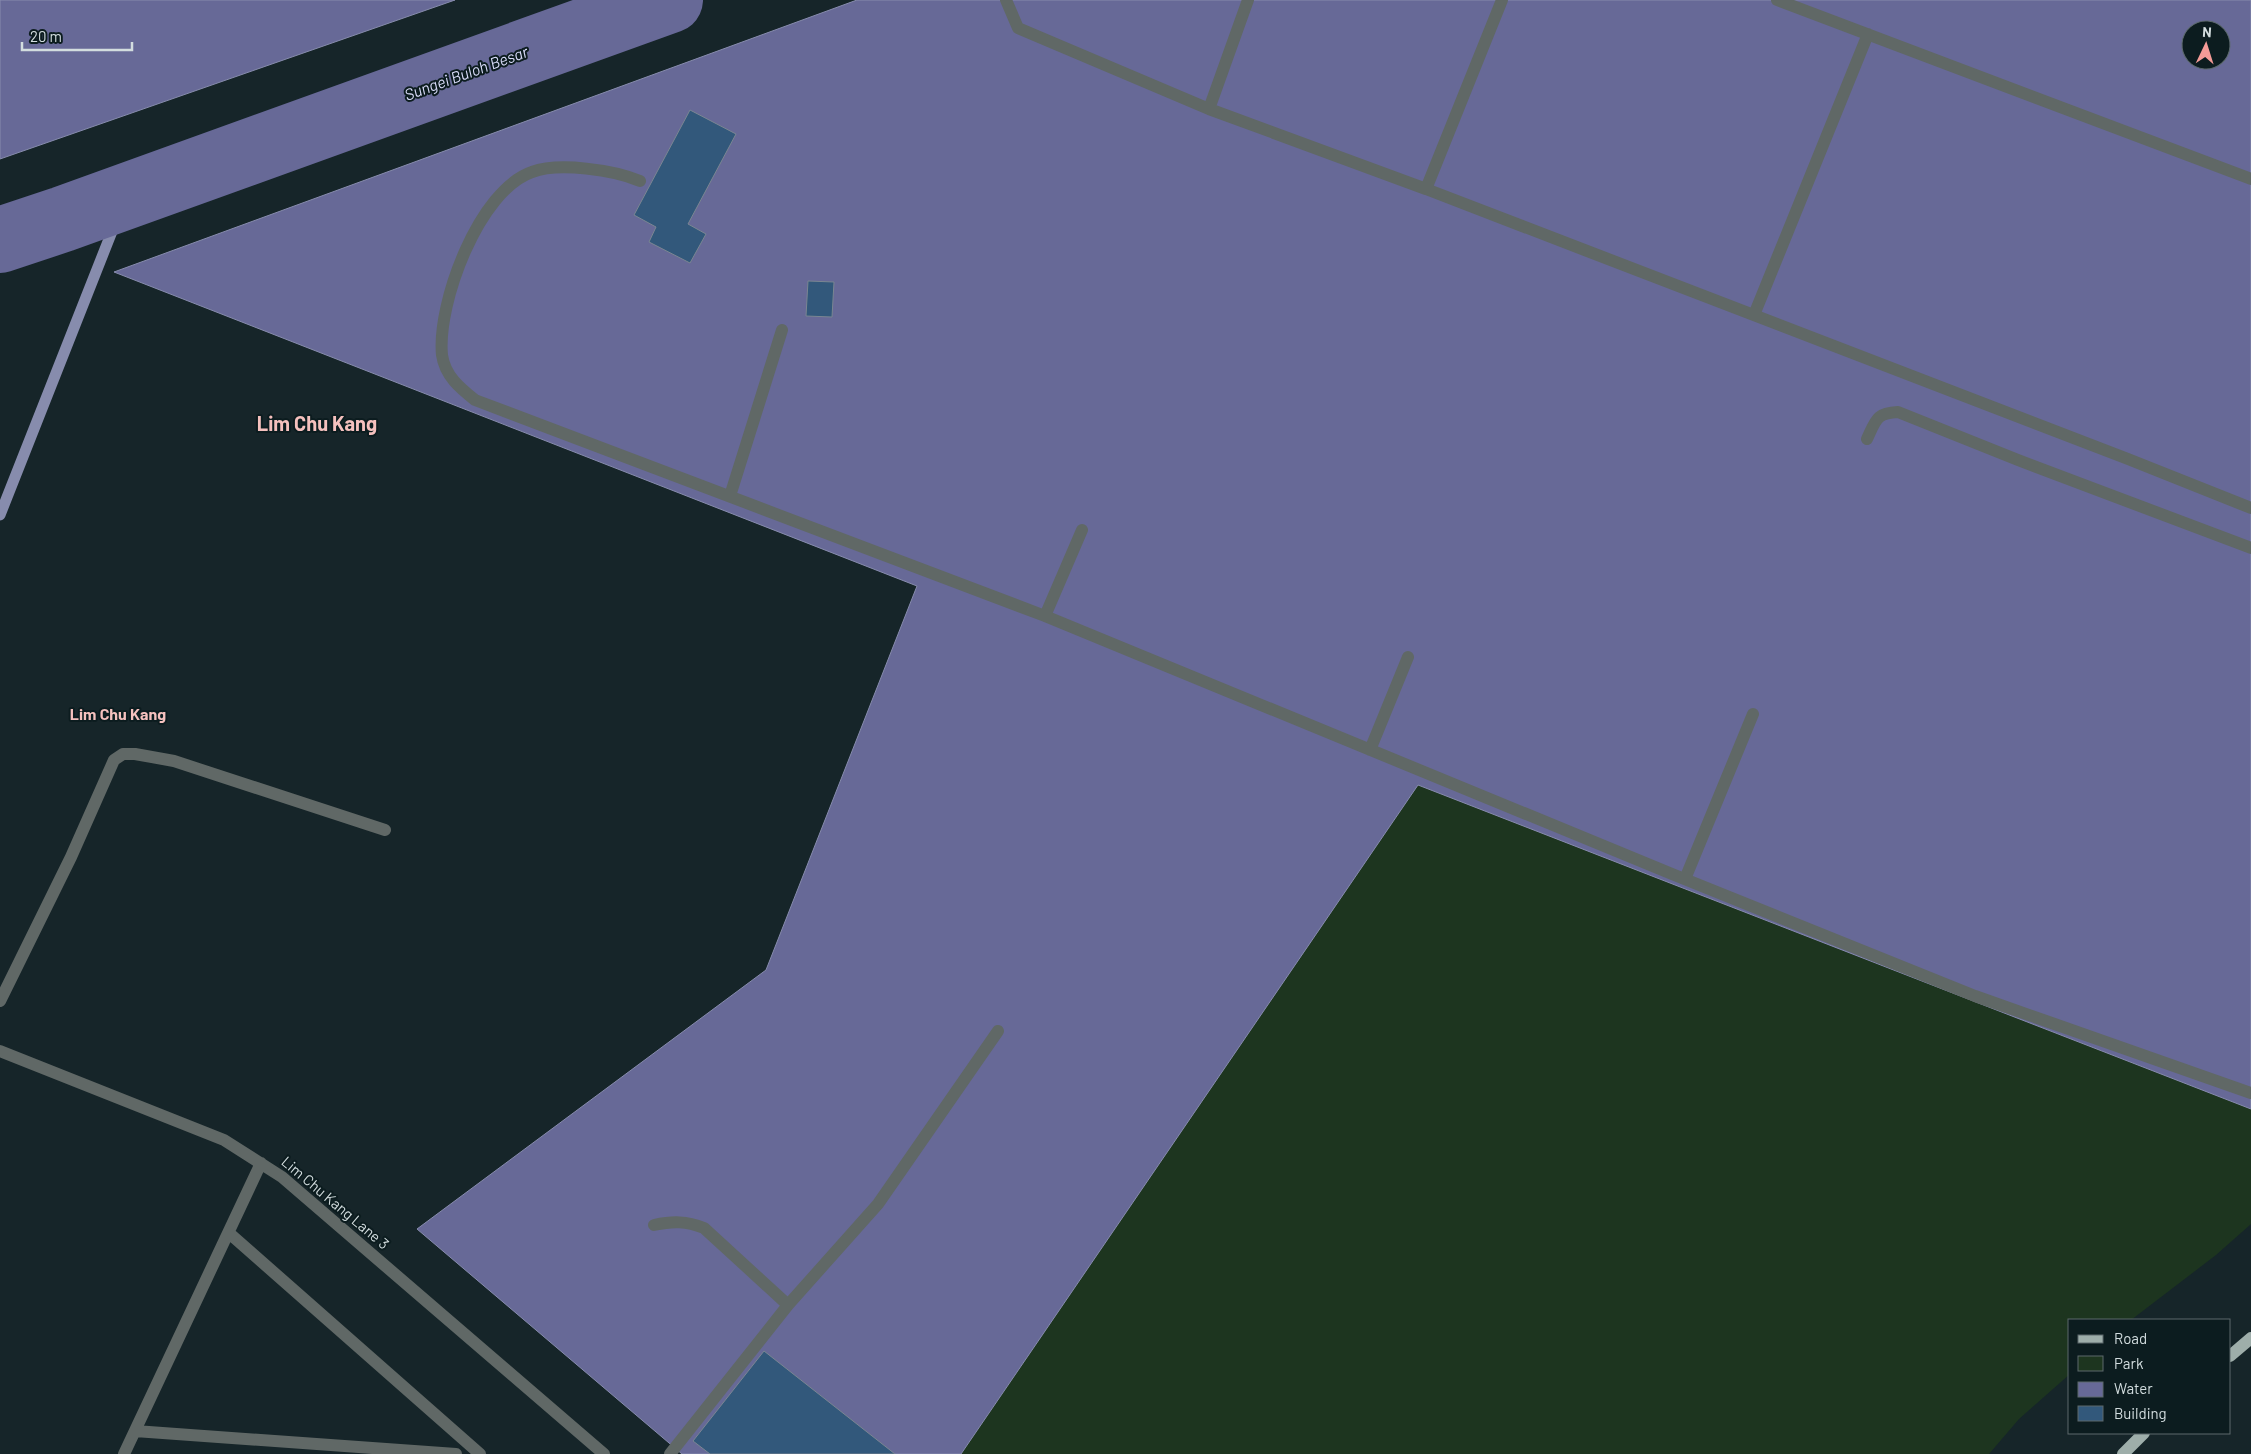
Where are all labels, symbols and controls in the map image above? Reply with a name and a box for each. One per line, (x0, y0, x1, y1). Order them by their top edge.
scale bar (22, 20, 132, 52)
north arrow (2181, 20, 2231, 70)
text: N (2202, 23, 2212, 40)
text: 20 m (30, 27, 62, 45)
water label: Sungei Buloh Besar (401, 41, 532, 104)
district label: Lim Chu Kang (257, 411, 377, 435)
district label: Lim Chu Kang (70, 704, 166, 723)
street label: Lim Chu Kang Lane 3 (278, 1152, 393, 1252)
legend (2068, 1319, 2231, 1434)
text: Road (2114, 1329, 2147, 1347)
text: Park (2114, 1354, 2144, 1372)
text: Water (2114, 1379, 2153, 1397)
text: Building (2114, 1404, 2167, 1422)

